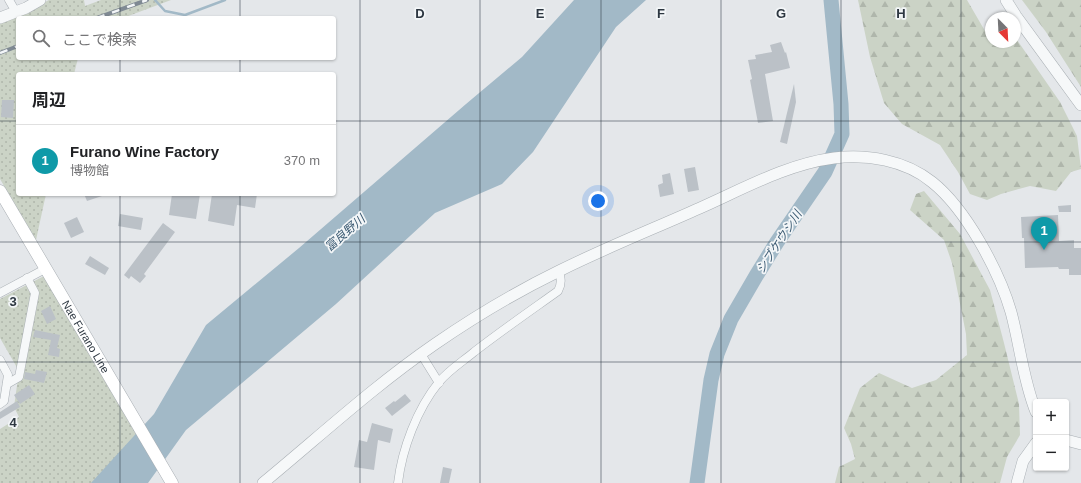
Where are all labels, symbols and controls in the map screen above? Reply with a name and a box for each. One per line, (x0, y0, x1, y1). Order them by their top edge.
text: D (415, 6, 425, 21)
text: E (536, 6, 545, 21)
text: F (657, 6, 665, 21)
text: G (776, 6, 786, 21)
text: H (896, 6, 906, 21)
north arrow (985, 12, 1021, 48)
search box (16, 16, 336, 60)
icon: search (30, 27, 52, 49)
text: ここで検索 (62, 31, 137, 48)
text: 周辺 (32, 91, 66, 110)
text: Furano Wine Factory (70, 143, 219, 160)
text: 1 (41, 153, 49, 168)
text: 370 m (284, 153, 320, 168)
text: 博物館 (70, 163, 109, 178)
your location (588, 191, 608, 211)
water label: シブケウシ川 (754, 206, 806, 276)
water label: 富良野川 (322, 211, 369, 254)
pin: 1 (1031, 217, 1057, 250)
text: 3 (9, 294, 17, 309)
street label: Nae Furano Line (60, 298, 112, 375)
map controls (1033, 399, 1069, 471)
button: + (1033, 399, 1069, 435)
text: 4 (9, 415, 17, 430)
button: − (1033, 435, 1069, 471)

